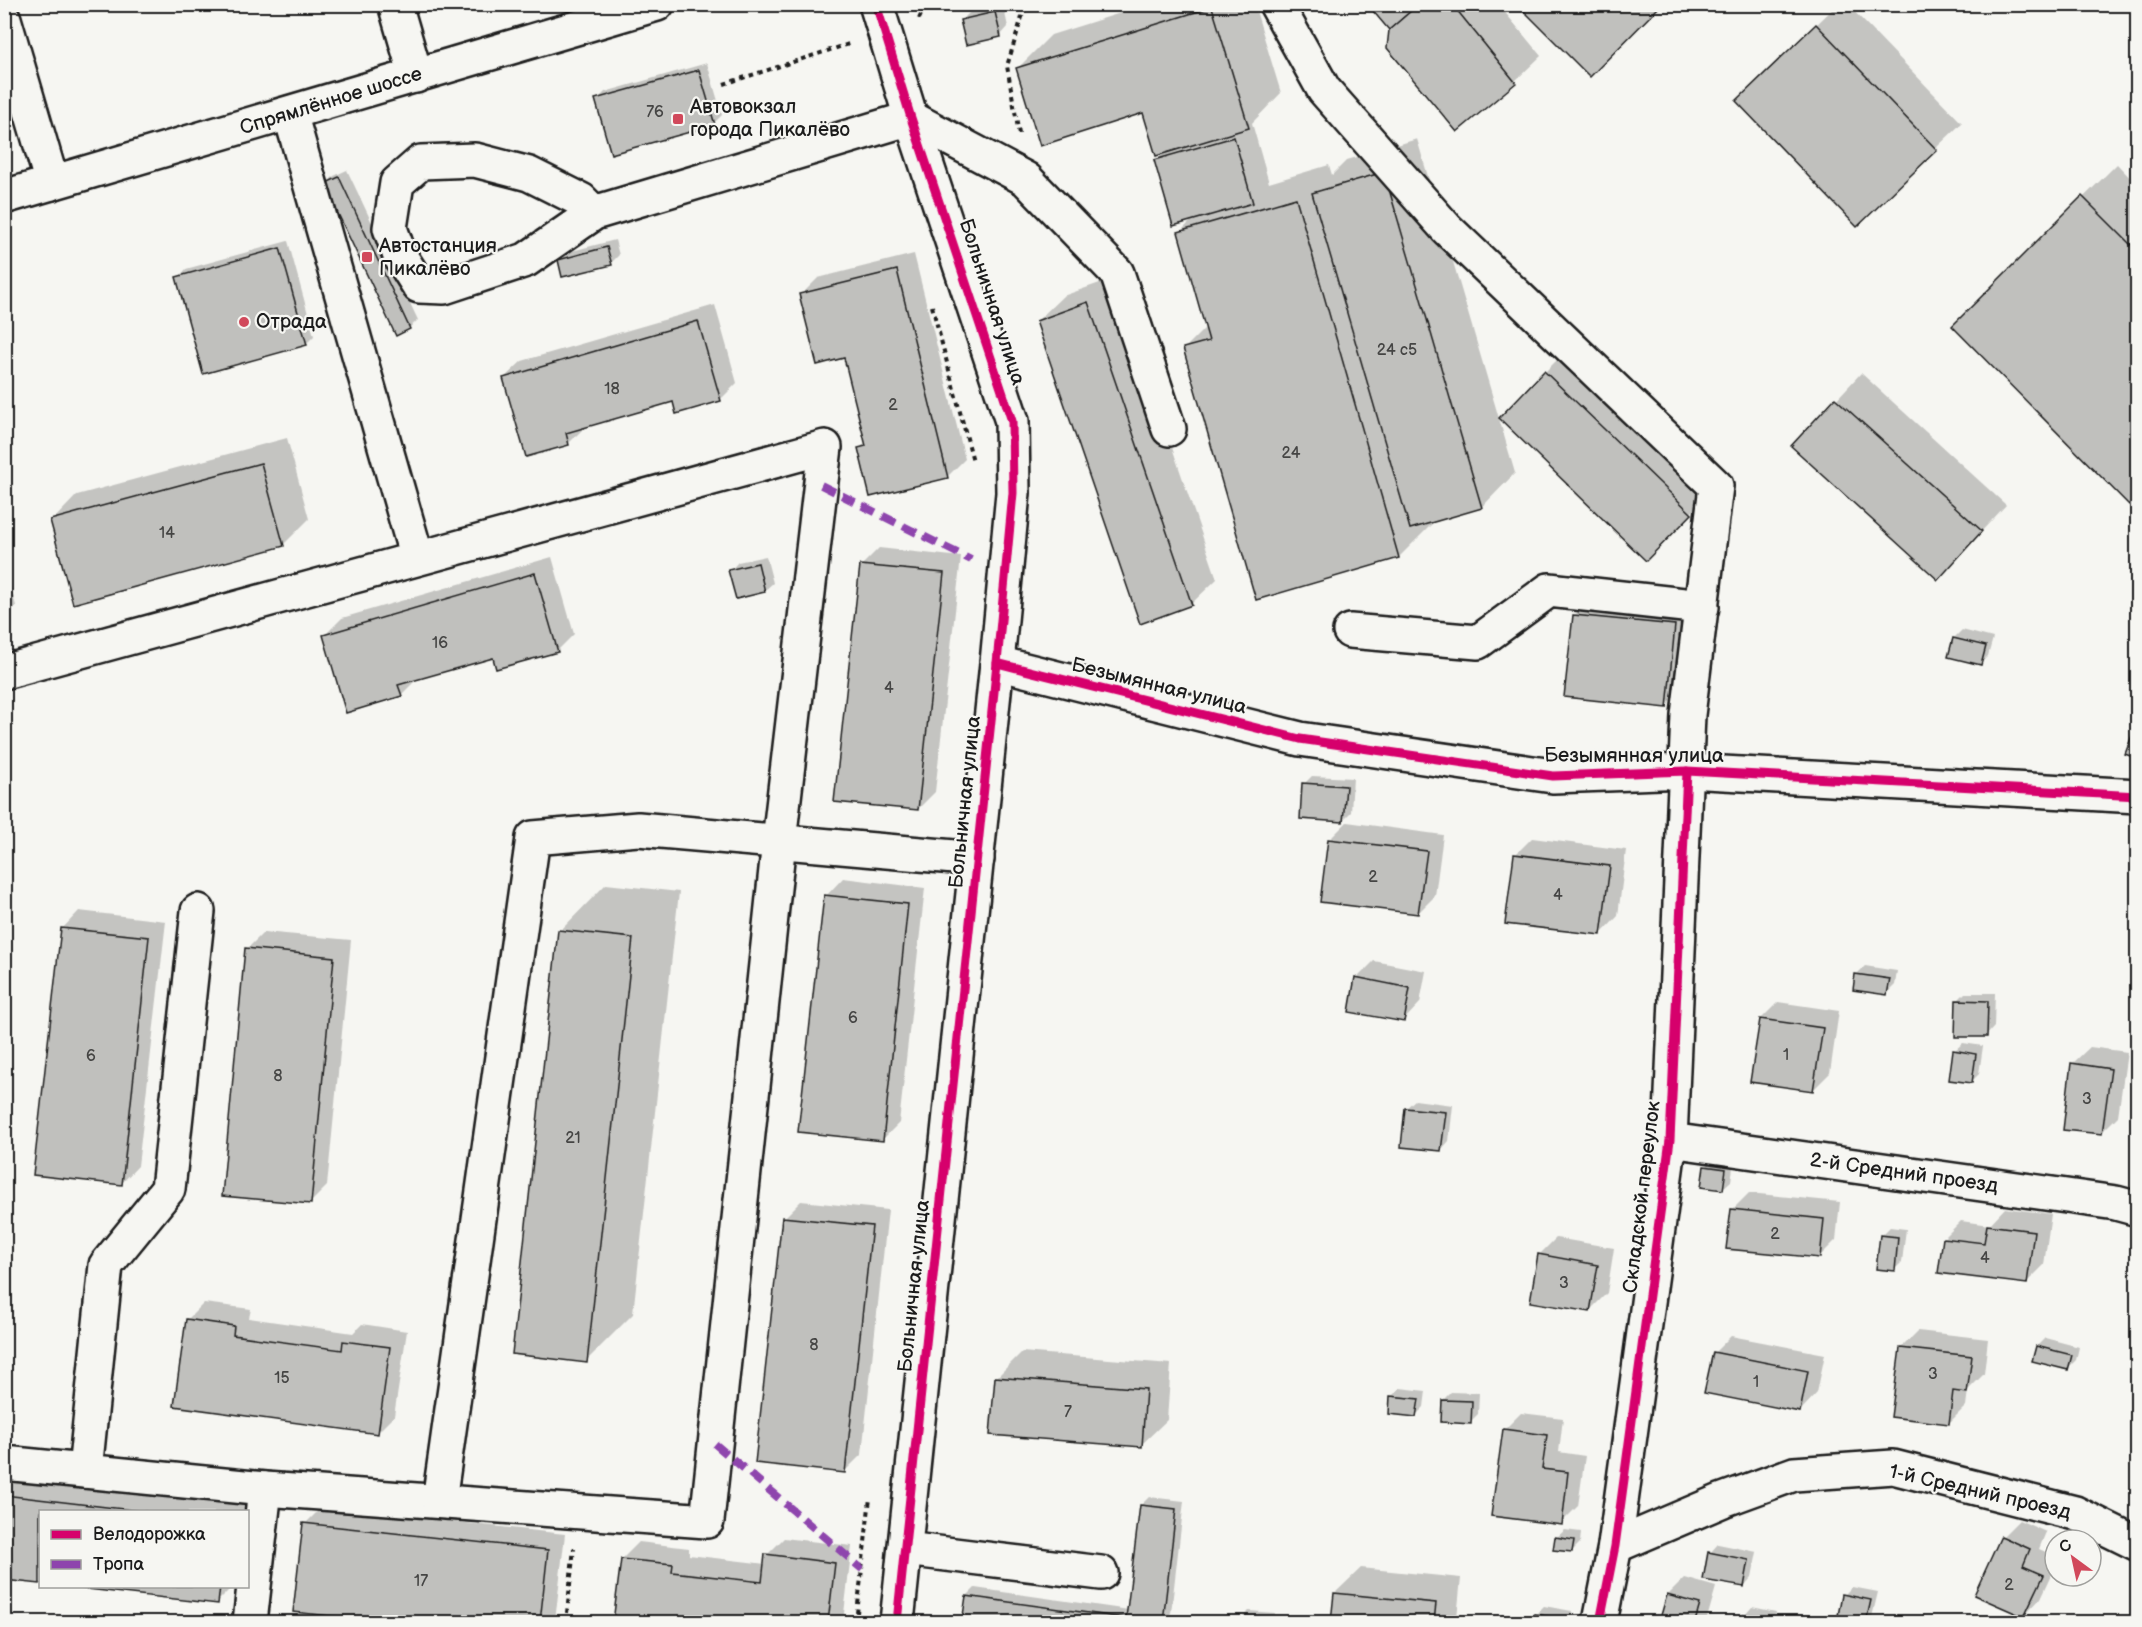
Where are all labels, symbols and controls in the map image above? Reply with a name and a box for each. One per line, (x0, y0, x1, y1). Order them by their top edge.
street label: Спрямлённое шоссе (237, 62, 425, 140)
place label: Автовокзал города Пикалёво (689, 95, 850, 142)
house number: 76 (646, 103, 664, 122)
marker: Автовокзал города Пикалёво (671, 112, 685, 126)
street label: Больничная улица (954, 216, 1030, 388)
place label: Автостанция Пикалёво (378, 234, 497, 281)
marker: Автостанция Пикалёво (360, 250, 374, 264)
place label: Отрада (256, 310, 327, 334)
marker: Отрада (237, 315, 251, 329)
house number: 24 с5 (1377, 341, 1417, 360)
house number: 18 (604, 380, 620, 399)
house number: 2 (888, 396, 898, 415)
house number: 24 (1282, 444, 1301, 463)
house number: 14 (159, 524, 175, 543)
house number: 16 (432, 634, 448, 653)
street label: Безымянная улица (1069, 653, 1249, 719)
house number: 4 (884, 679, 894, 698)
street label: Больничная улица (944, 714, 986, 889)
street label: Безымянная улица (1544, 744, 1724, 768)
house number: 2 (1368, 868, 1378, 887)
house number: 4 (1553, 886, 1563, 905)
house number: 6 (848, 1009, 858, 1028)
house number: 1 (1783, 1046, 1789, 1065)
house number: 6 (86, 1047, 96, 1066)
house number: 8 (273, 1067, 283, 1086)
house number: 3 (2082, 1090, 2092, 1109)
street label: Складской переулок (1618, 1099, 1666, 1295)
house number: 21 (565, 1129, 581, 1148)
street label: 2-й Средний проезд (1808, 1148, 2000, 1198)
street label: Больничная улица (893, 1198, 935, 1373)
house number: 2 (1770, 1225, 1780, 1244)
house number: 4 (1980, 1249, 1990, 1268)
house number: 3 (1559, 1274, 1569, 1293)
house number: 8 (809, 1336, 819, 1355)
house number: 3 (1928, 1365, 1938, 1384)
house number: 15 (274, 1369, 290, 1388)
house number: 1 (1753, 1373, 1759, 1392)
house number: 7 (1064, 1403, 1072, 1422)
street label: 1-й Средний проезд (1887, 1459, 2073, 1525)
legend (39, 1510, 249, 1588)
text: Велодорожка (93, 1524, 206, 1545)
north arrow (2043, 1528, 2103, 1588)
text: С (2056, 1536, 2075, 1558)
text: Тропа (93, 1554, 144, 1575)
house number: 17 (414, 1572, 428, 1591)
house number: 2 (2004, 1576, 2014, 1595)

